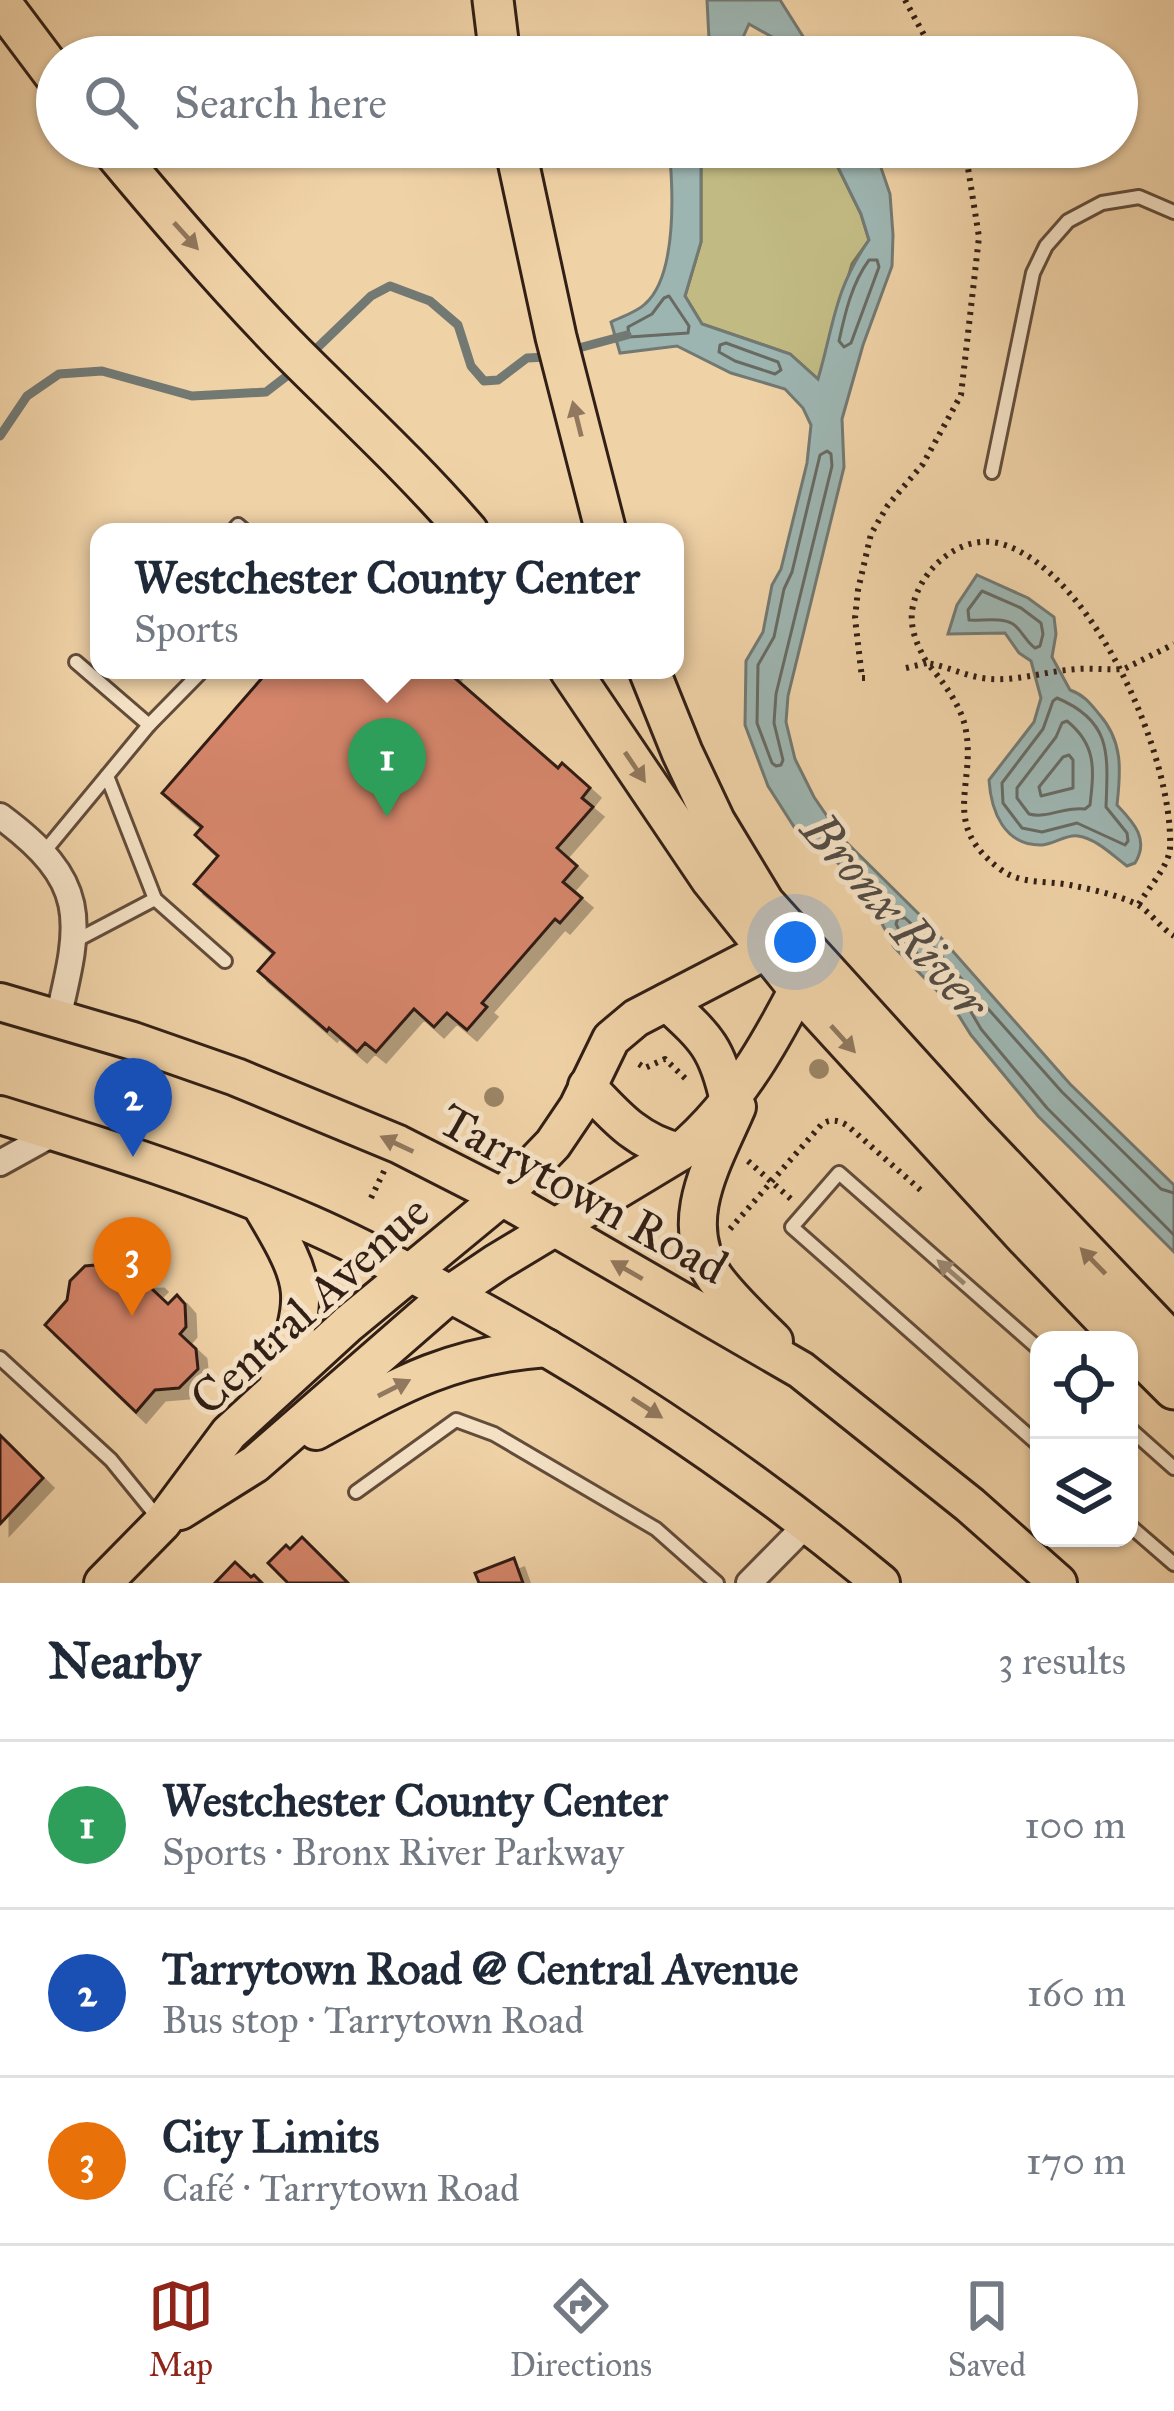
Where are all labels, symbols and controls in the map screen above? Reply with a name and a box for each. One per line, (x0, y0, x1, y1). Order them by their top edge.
search box (36, 36, 1138, 168)
icon: search (78, 69, 144, 135)
text: Search here (174, 75, 387, 130)
one-way arrow (172, 222, 199, 251)
one-way arrow (567, 400, 586, 437)
popup (90, 523, 684, 679)
text: Westchester County Center (134, 550, 640, 605)
text: Sports (134, 605, 238, 653)
pin: 1 (348, 718, 426, 817)
one-way arrow (624, 751, 646, 784)
water label: Bronx River (787, 798, 1003, 1034)
your location (765, 912, 825, 972)
one-way arrow (829, 1024, 857, 1053)
pin: 2 (94, 1058, 172, 1157)
street label: Tarrytown Road (429, 1090, 738, 1297)
one-way arrow (379, 1134, 414, 1154)
street label: Central Avenue (178, 1182, 441, 1427)
pin: 3 (93, 1217, 171, 1316)
one-way arrow (1079, 1246, 1107, 1275)
one-way arrow (936, 1259, 966, 1286)
one-way arrow (610, 1260, 644, 1281)
map controls (1030, 1331, 1138, 1547)
button: locate (1030, 1331, 1138, 1439)
one-way arrow (377, 1379, 411, 1399)
one-way arrow (630, 1397, 663, 1419)
button: layers (1030, 1439, 1138, 1547)
text: Nearby (48, 1630, 200, 1692)
text: 3 results (998, 1637, 1126, 1685)
text: Westchester County Center (162, 1773, 668, 1828)
text: 1 (79, 1801, 95, 1849)
text: 100 m (1024, 1801, 1126, 1849)
text: Sports · Bronx River Parkway (162, 1828, 624, 1876)
text: Tarrytown Road @ Central Avenue (162, 1941, 799, 1996)
text: 2 (77, 1969, 97, 2017)
text: 160 m (1027, 1969, 1126, 2017)
text: Bus stop · Tarrytown Road (162, 1996, 584, 2044)
text: City Limits (162, 2109, 379, 2164)
text: 3 (79, 2137, 95, 2185)
text: 170 m (1026, 2137, 1126, 2185)
text: Café · Tarrytown Road (162, 2164, 520, 2212)
tab: Map (148, 2273, 214, 2385)
tab: Directions (510, 2273, 652, 2385)
tab: Saved (948, 2273, 1026, 2385)

